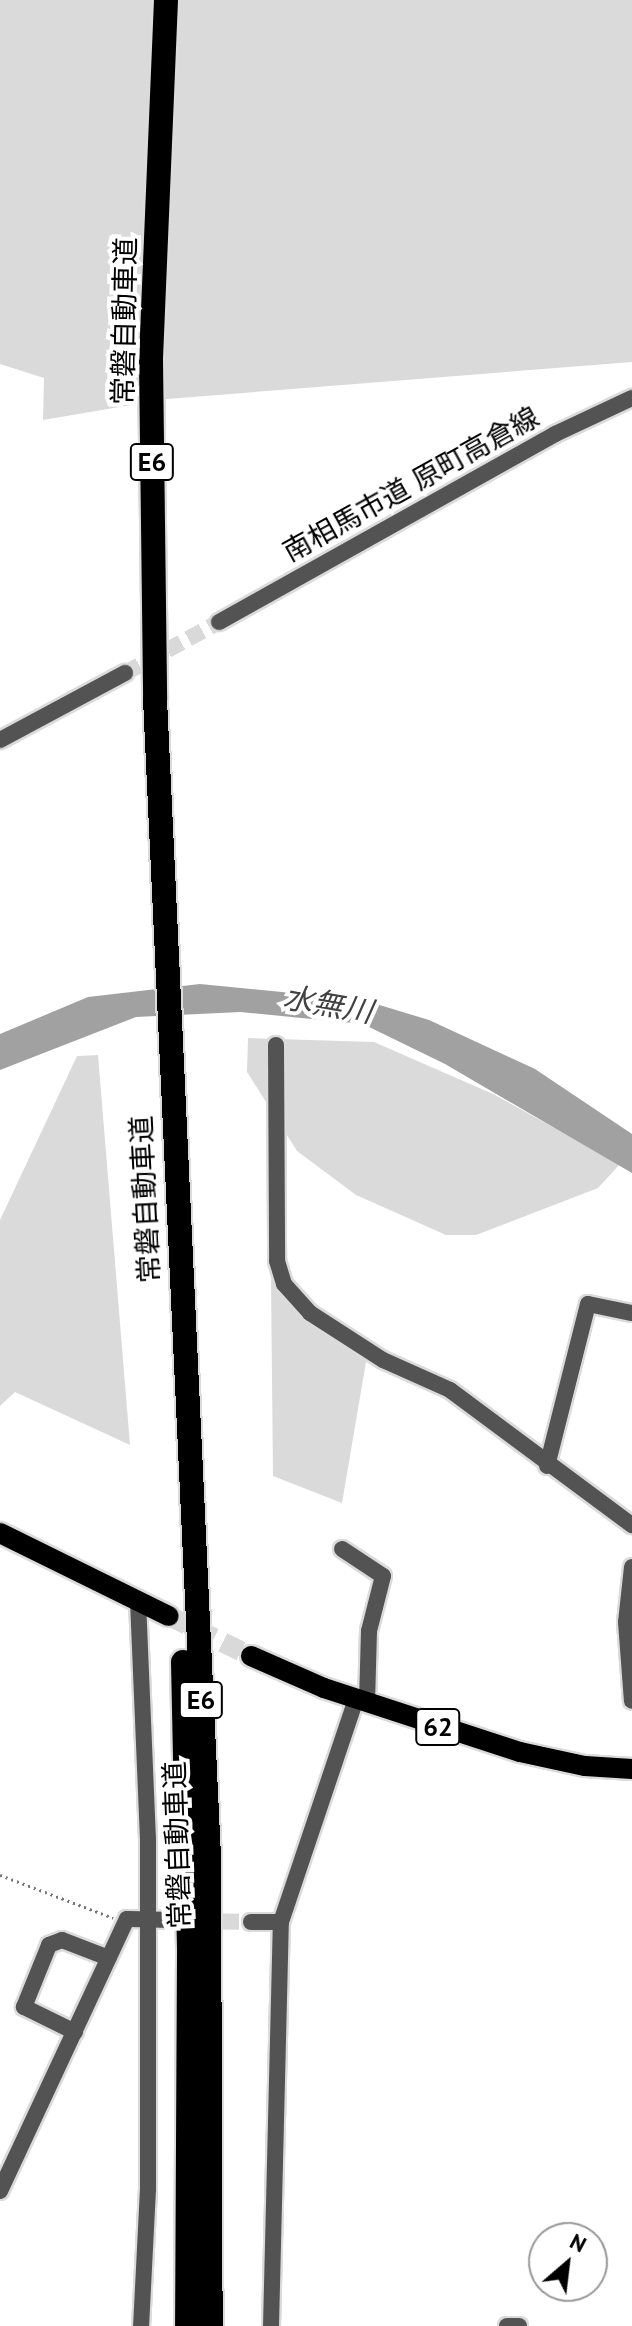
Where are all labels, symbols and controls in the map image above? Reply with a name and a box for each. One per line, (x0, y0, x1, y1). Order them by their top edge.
street label: 常磐自動車道 (106, 237, 142, 405)
street label: 南相馬市道 原町高倉線 (277, 400, 545, 568)
road number: E6 (128, 440, 176, 484)
water label: 水無川 (281, 978, 375, 1030)
street label: 常磐自動車道 (124, 1114, 166, 1284)
road number: E6 (177, 1678, 225, 1722)
road number: 62 (414, 1705, 462, 1749)
street label: 常磐自動車道 (157, 1760, 197, 1930)
north arrow (528, 2222, 608, 2302)
text: N (565, 2227, 591, 2258)

